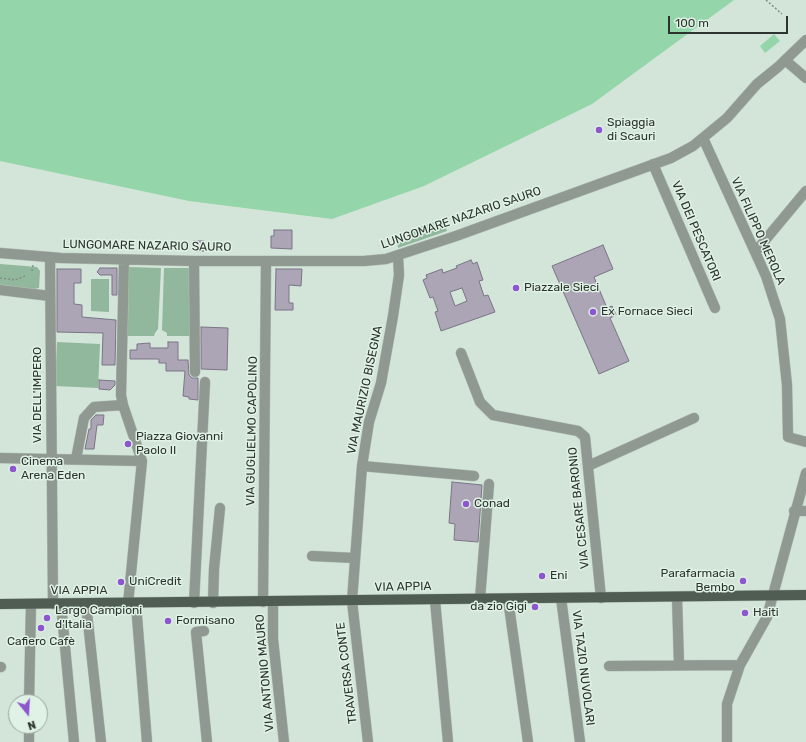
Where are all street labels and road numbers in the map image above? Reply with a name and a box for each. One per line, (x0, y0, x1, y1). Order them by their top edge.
street label: VIA FILIPPO MEROLA (728, 175, 788, 287)
street label: VIA DEI PESCATORI (668, 179, 724, 283)
street label: LUNGOMARE NAZARIO SAURO (379, 184, 543, 252)
street label: LUNGOMARE NAZARIO SAURO (63, 237, 231, 255)
street label: VIA MAURIZIO BISEGNA (344, 324, 386, 456)
street label: VIA DELL'IMPERO (31, 347, 45, 443)
street label: VIA GUGLIELMO CAPOLINO (243, 356, 261, 506)
street label: VIA CESARE BARONIO (565, 446, 593, 570)
street label: VIA APPIA (374, 579, 432, 595)
street label: VIA APPIA (51, 584, 107, 598)
street label: VIA TAZIO NUVOLARI (569, 609, 597, 727)
street label: VIA ANTONIO MAURO (253, 614, 277, 732)
street label: TRAVERSA CONTE (334, 621, 360, 725)

